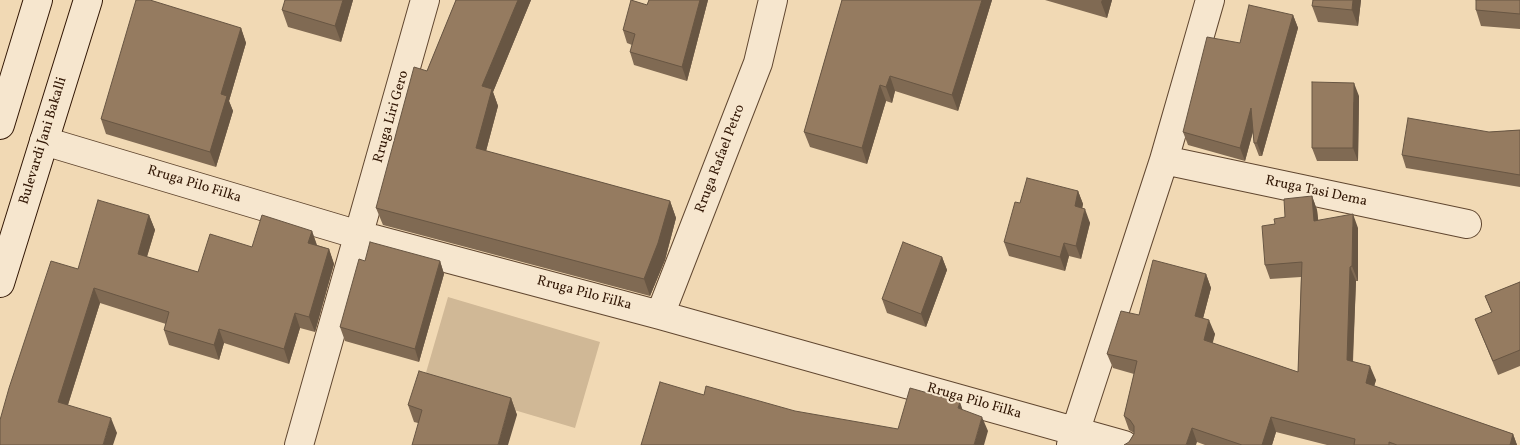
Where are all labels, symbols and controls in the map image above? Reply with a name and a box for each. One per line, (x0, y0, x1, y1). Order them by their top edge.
street label: Rruga Liri Gero (371, 69, 413, 165)
street label: Bulevardi Jani Bakalli (17, 75, 71, 207)
street label: Rruga Rafael Petro (693, 102, 749, 216)
street label: Rruga Pilo Filka (145, 163, 243, 207)
street label: Rruga Tasi Dema (1263, 173, 1369, 211)
street label: Rruga Pilo Filka (535, 273, 633, 315)
street label: Rruga Pilo Filka (925, 380, 1023, 424)

